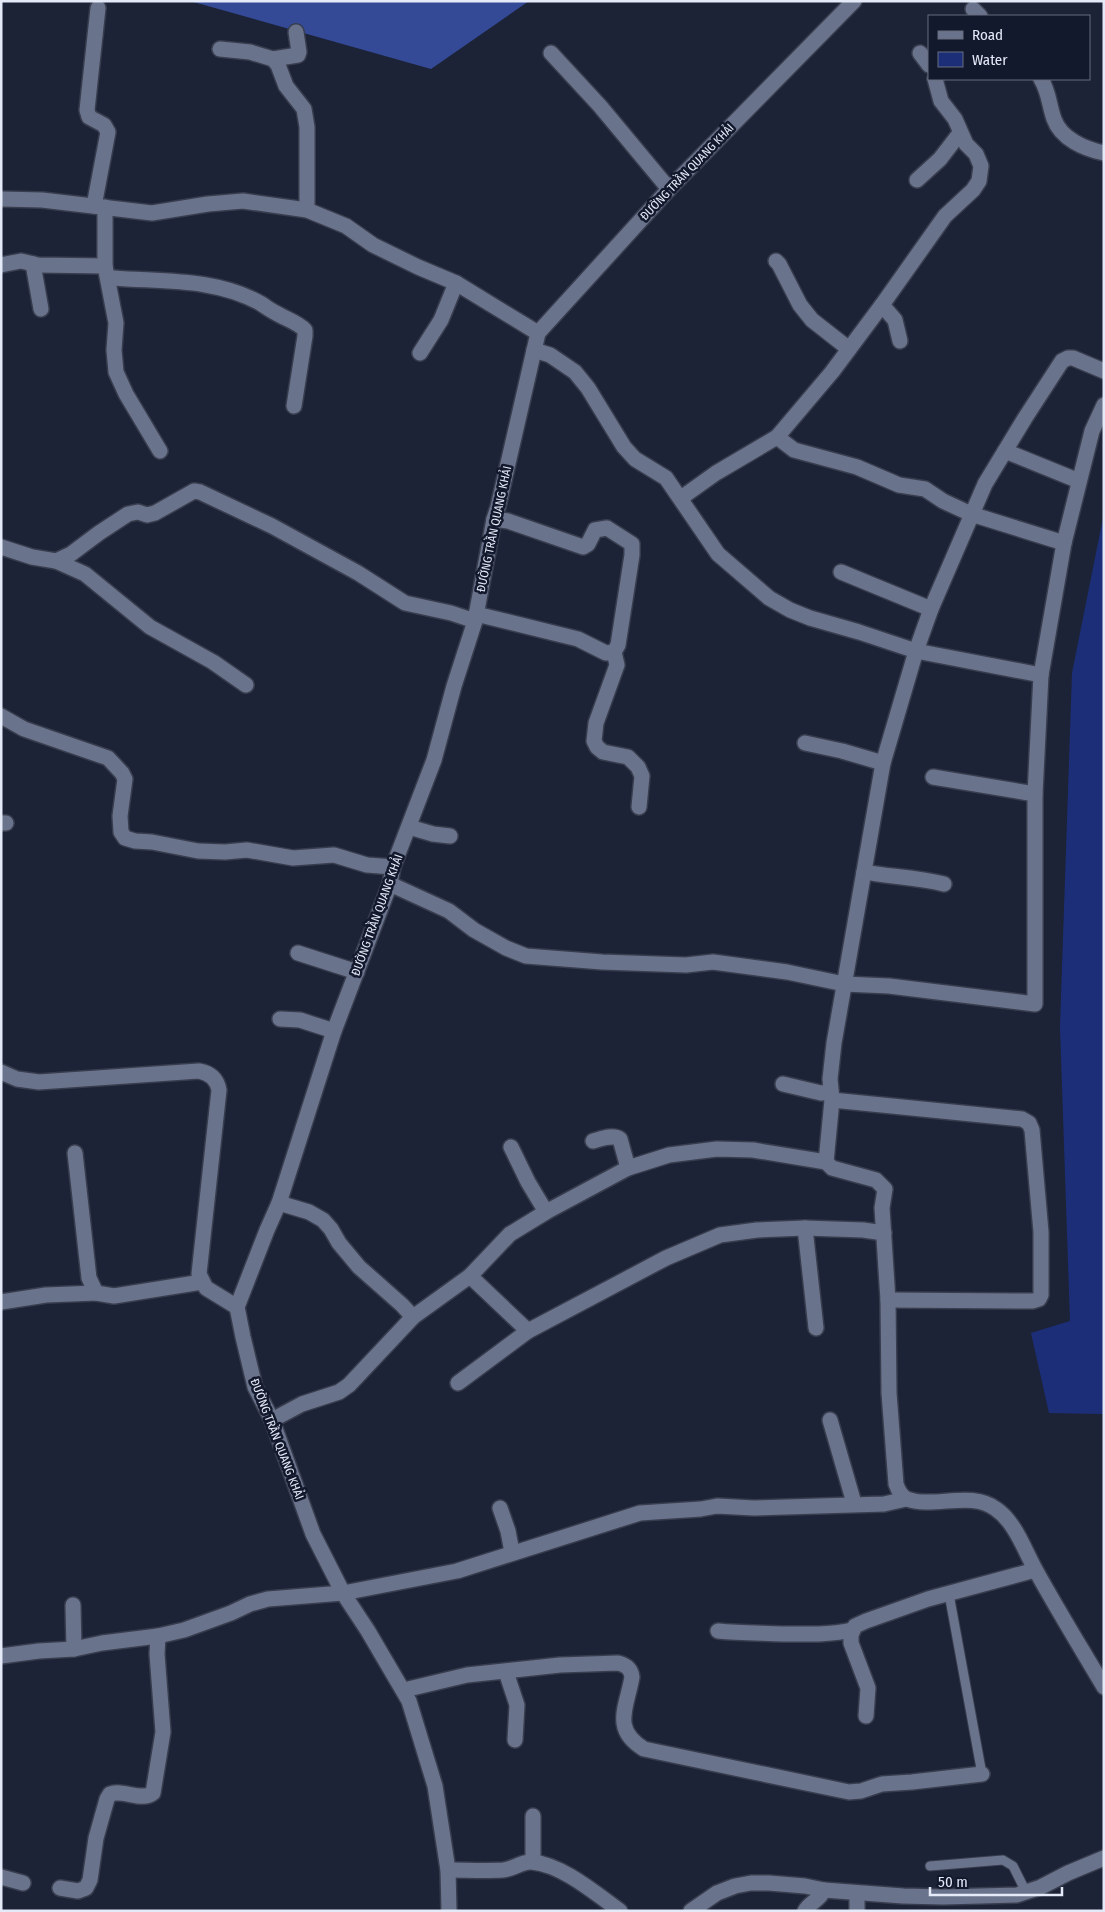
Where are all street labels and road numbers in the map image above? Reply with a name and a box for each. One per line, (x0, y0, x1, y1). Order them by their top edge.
street label: ĐƯỜNG TRẦN QUANG KHẢI (635, 119, 737, 223)
street label: ĐƯỜNG TRẦN QUANG KHẢI (471, 464, 514, 593)
street label: ĐƯỜNG TRẦN QUANG KHẢI (346, 851, 406, 978)
street label: ĐƯỜNG TRẦN QUANG KHẢI (247, 1375, 309, 1502)

